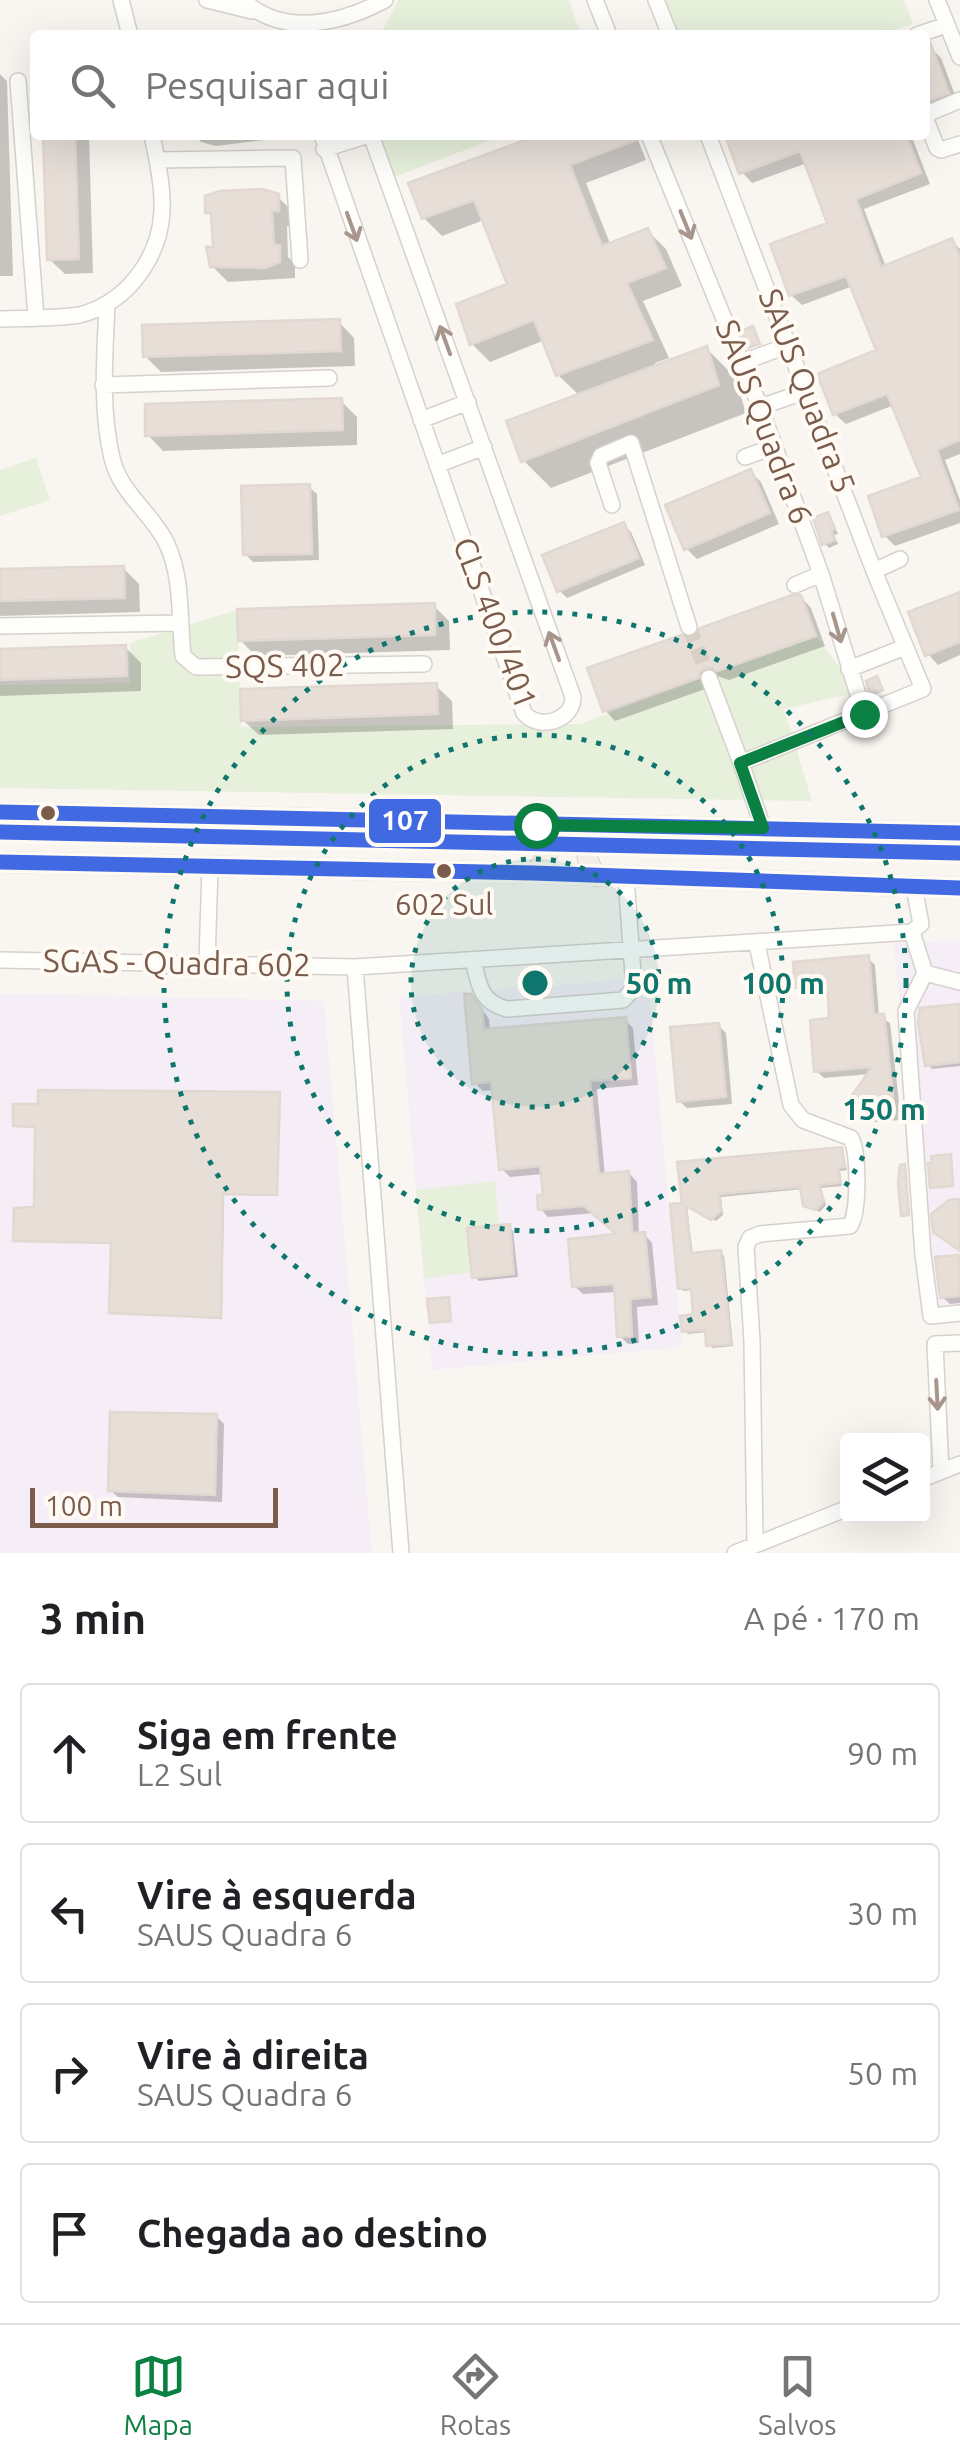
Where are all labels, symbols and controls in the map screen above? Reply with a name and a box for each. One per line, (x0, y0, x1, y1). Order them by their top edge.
search box (30, 30, 930, 140)
icon: search (65, 58, 120, 113)
text: Pesquisar aqui (145, 64, 389, 106)
one-way arrow (679, 209, 697, 240)
one-way arrow (344, 211, 362, 242)
street label: SAUS Quadra 5 (752, 284, 863, 498)
street label: SAUS Quadra 6 (709, 315, 820, 529)
one-way arrow (435, 325, 453, 356)
street label: CLS 400/401 (447, 532, 545, 713)
one-way arrow (829, 611, 847, 643)
one-way arrow (544, 630, 562, 662)
street label: SQS 402 (225, 646, 345, 684)
route end (842, 692, 888, 738)
line badge: 107 (367, 797, 443, 845)
unlabelled marker (38, 803, 58, 823)
route start (514, 803, 560, 849)
text: 107 (381, 804, 429, 835)
marker: 602 Sul (434, 861, 454, 881)
place label: 602 Sul (395, 887, 493, 921)
street label: SGAS - Quadra 602 (43, 942, 311, 982)
centre of rings (517, 965, 553, 1001)
text: 50 m (626, 966, 692, 1000)
text: 100 m (741, 966, 825, 1000)
text: 150 m (842, 1092, 926, 1126)
one-way arrow (928, 1378, 947, 1410)
map controls (840, 1433, 930, 1523)
button: layers (840, 1433, 930, 1523)
scale bar (30, 1483, 278, 1528)
text: 100 m (45, 1490, 123, 1521)
text: 3 min (40, 1595, 146, 1642)
text: A pé · 170 m (744, 1600, 920, 1636)
text: Siga em frente (137, 1714, 398, 1756)
icon: ahead (42, 1726, 97, 1781)
text: 90 m (847, 1735, 918, 1771)
text: L2 Sul (137, 1756, 222, 1792)
text: Vire à esquerda (137, 1874, 417, 1916)
icon: left (42, 1886, 97, 1941)
text: 30 m (847, 1895, 918, 1931)
text: SAUS Quadra 6 (137, 1916, 353, 1952)
text: Vire à direita (137, 2034, 369, 2076)
icon: right (42, 2046, 97, 2101)
text: 50 m (847, 2055, 918, 2091)
text: SAUS Quadra 6 (137, 2076, 353, 2112)
icon: arrive (42, 2206, 97, 2261)
text: Chegada ao destino (137, 2212, 488, 2254)
tab: Mapa (123, 2349, 193, 2440)
tab: Rotas (440, 2349, 511, 2440)
tab: Salvos (758, 2349, 837, 2440)

